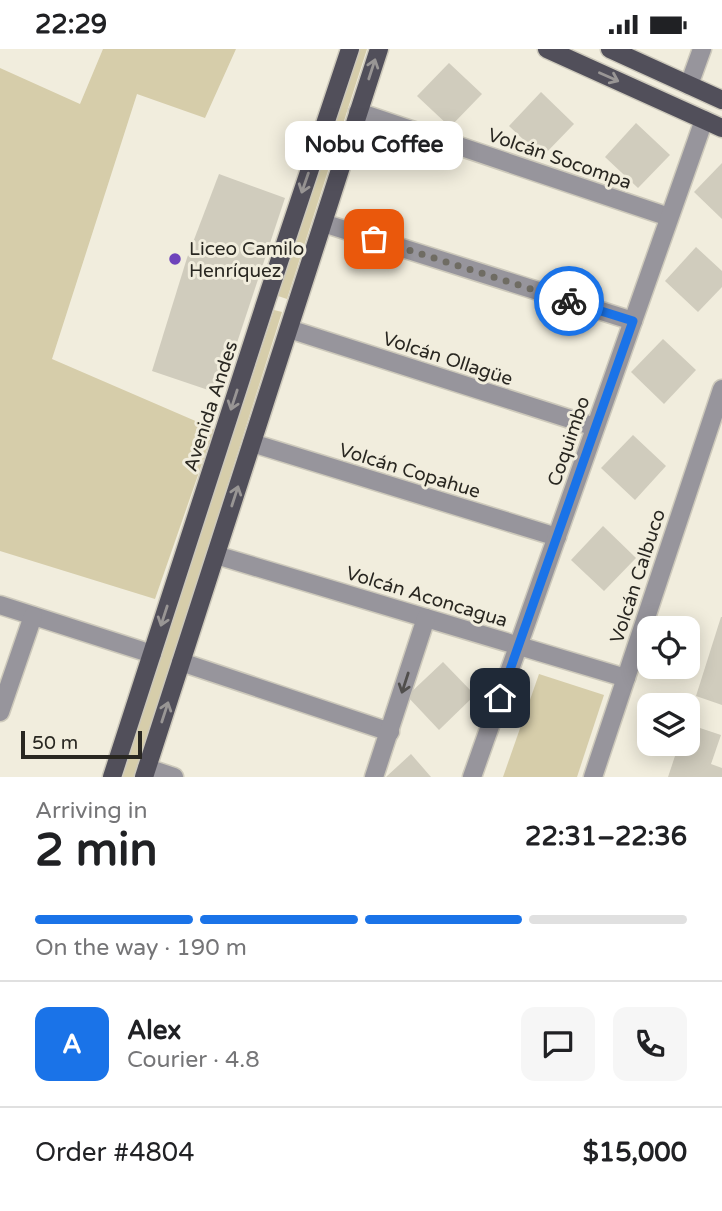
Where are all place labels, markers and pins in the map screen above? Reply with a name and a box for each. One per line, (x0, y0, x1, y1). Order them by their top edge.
callout: Nobu Coffee (285, 120, 463, 169)
pin (344, 209, 404, 269)
place label: Liceo Camilo Henríquez (189, 238, 304, 282)
marker: Liceo Camilo Henríquez (167, 251, 183, 267)
pin (470, 668, 530, 728)

